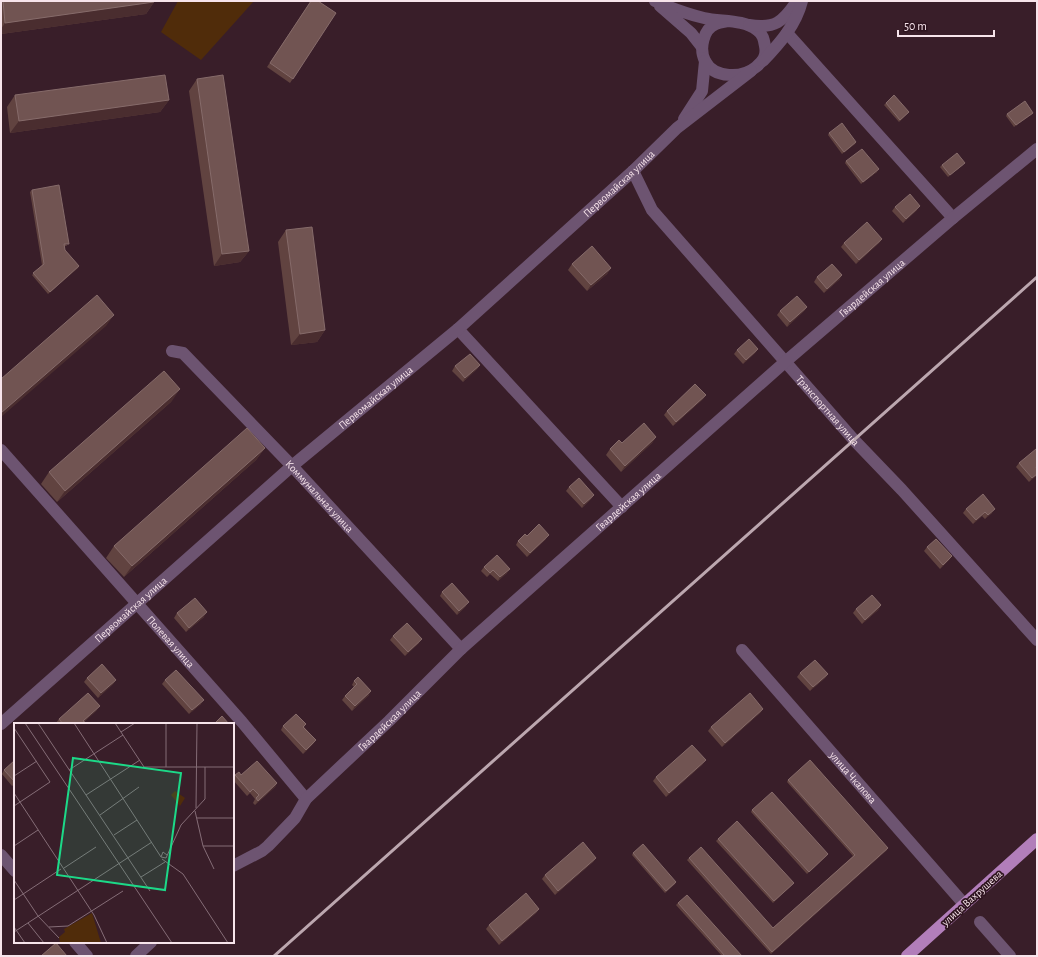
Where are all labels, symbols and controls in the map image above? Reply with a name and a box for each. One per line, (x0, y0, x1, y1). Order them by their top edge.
scale bar (898, 12, 994, 38)
text: 50 m (904, 20, 927, 32)
street label: Первомайская улица (581, 148, 656, 219)
street label: Гвардейская улица (837, 256, 907, 319)
street label: Первомайская улица (336, 363, 415, 431)
street label: Транспортная улица (794, 373, 862, 448)
street label: Коммунальная улица (284, 458, 356, 534)
street label: Гвардейская улица (593, 469, 663, 533)
street label: Первомайская улица (92, 574, 169, 644)
street label: Полевая улица (145, 613, 197, 670)
street label: Гвардейская улица (356, 687, 423, 753)
inset map (14, 723, 234, 943)
street label: улица Чкалова (827, 748, 879, 805)
street label: улица Вахрушева (939, 868, 1004, 929)

